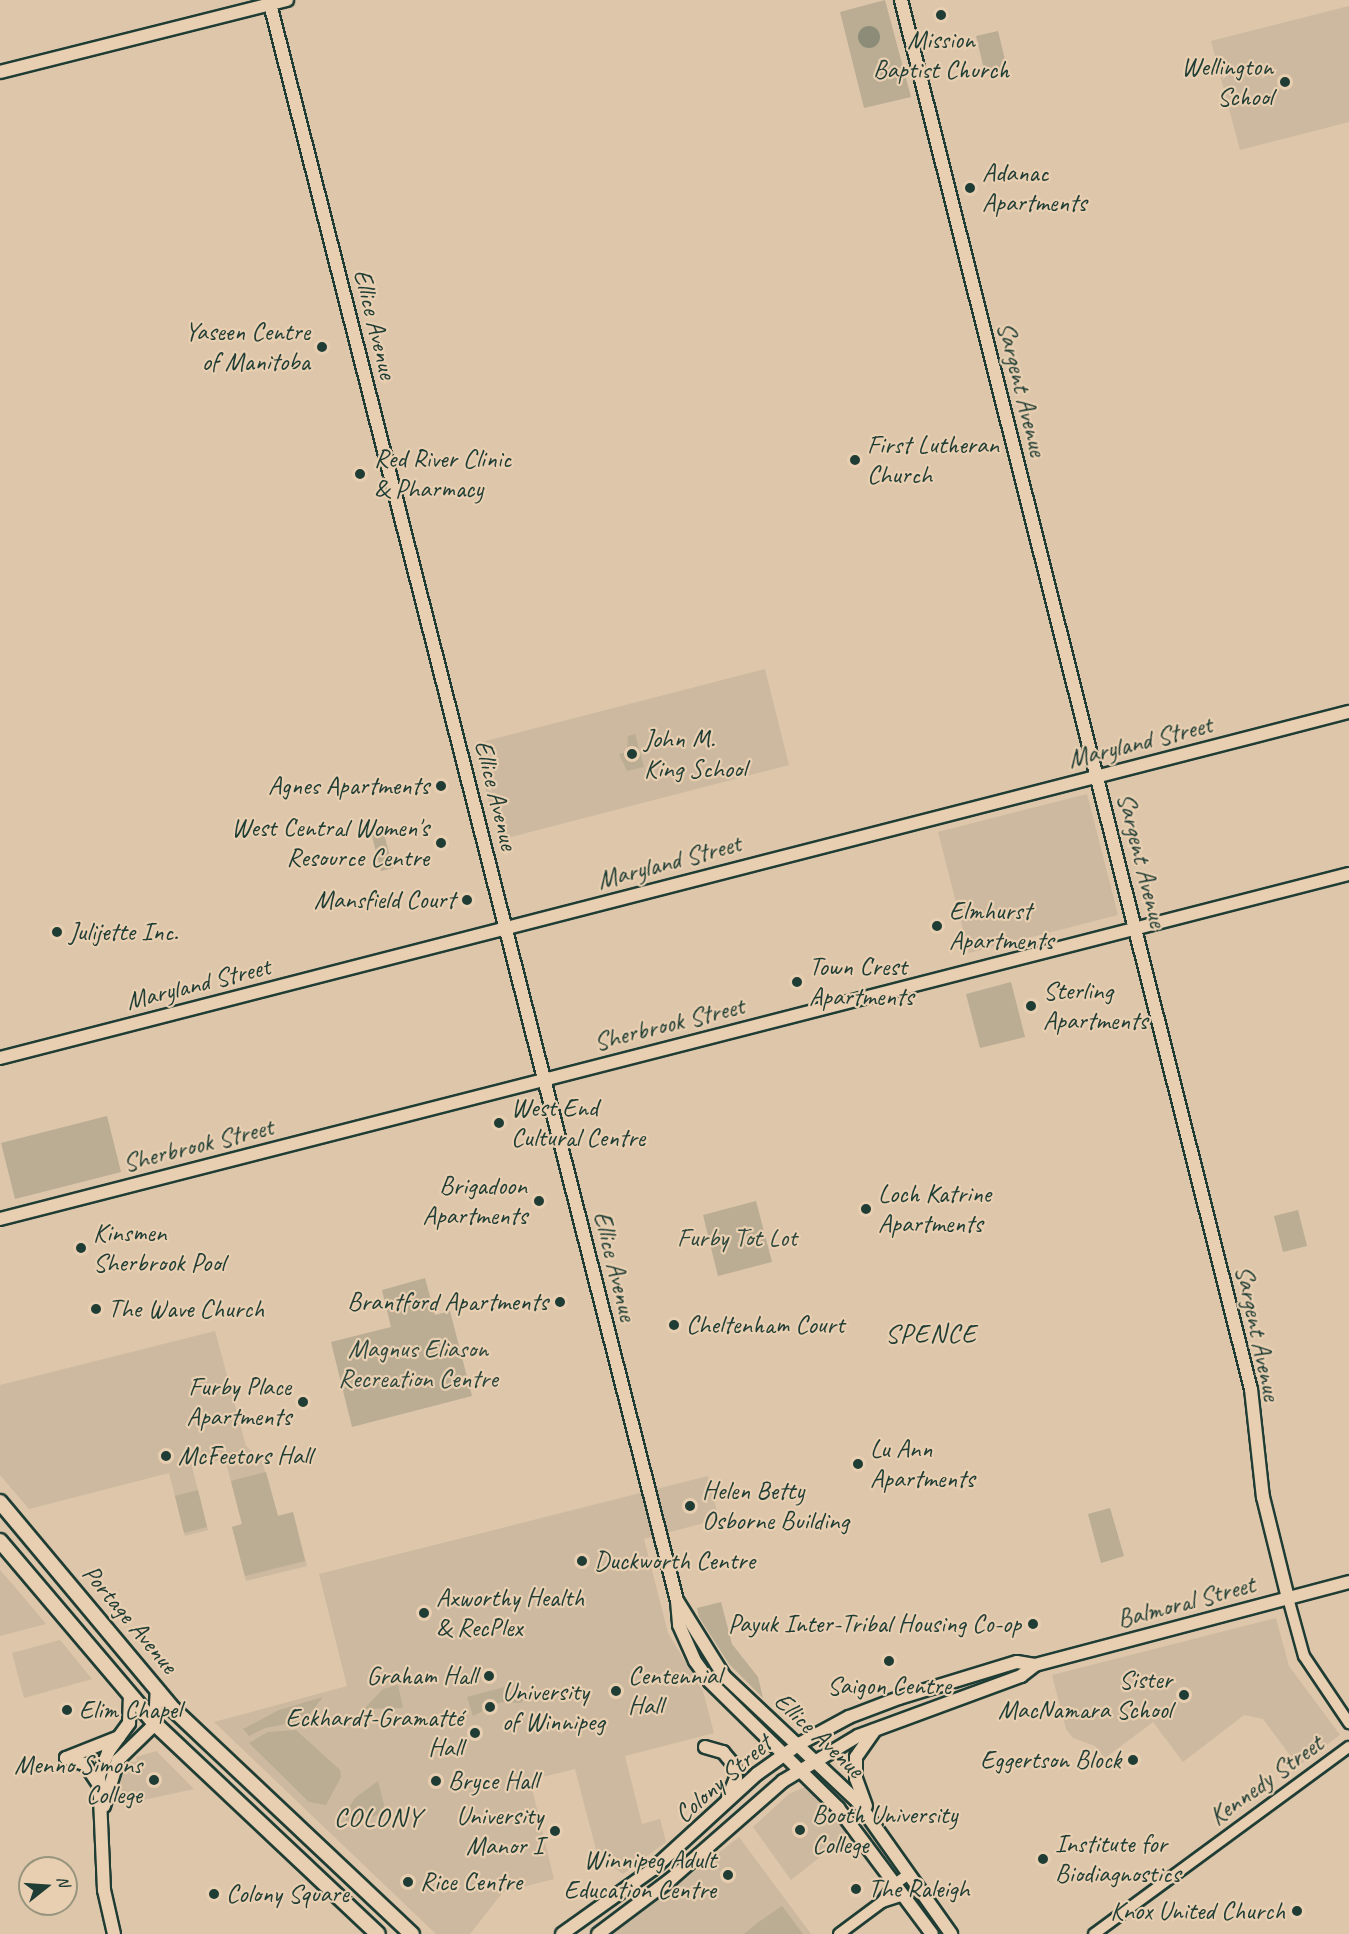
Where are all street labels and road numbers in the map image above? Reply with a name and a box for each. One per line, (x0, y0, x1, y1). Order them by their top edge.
street label: Ellice Avenue (346, 266, 404, 382)
street label: Sargent Avenue (990, 319, 1054, 459)
street label: Maryland Street (1064, 709, 1216, 775)
street label: Ellice Avenue (467, 737, 525, 853)
street label: Sargent Avenue (1110, 790, 1174, 930)
street label: Maryland Street (594, 828, 744, 896)
street label: Maryland Street (122, 951, 274, 1017)
street label: Sherbrook Street (590, 990, 748, 1058)
street label: Sherbrook Street (119, 1111, 277, 1179)
street label: Ellice Avenue (586, 1208, 644, 1324)
street label: Sargent Avenue (1228, 1263, 1288, 1403)
street label: Portage Avenue (75, 1558, 185, 1680)
street label: Balmoral Street (1114, 1569, 1258, 1635)
street label: Ellice Avenue (768, 1686, 870, 1784)
street label: Colony Street (668, 1728, 778, 1830)
street label: Kennedy Street (1203, 1728, 1329, 1832)

